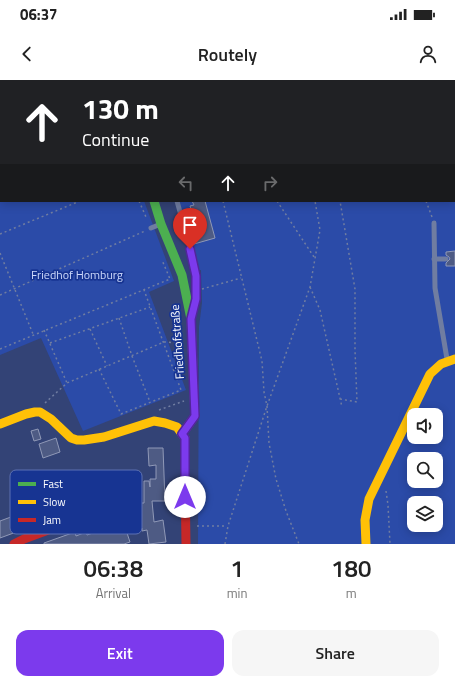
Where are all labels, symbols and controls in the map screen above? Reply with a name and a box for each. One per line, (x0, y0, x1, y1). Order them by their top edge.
text: 06:37 (20, 3, 57, 26)
text: Routely (198, 41, 257, 68)
icon: back (16, 43, 38, 65)
icon: person (417, 43, 439, 65)
text: 130 m (82, 87, 159, 130)
icon: ahead (16, 96, 68, 148)
text: Continue (82, 126, 149, 153)
icon: left (175, 172, 197, 194)
icon: ahead (217, 172, 239, 194)
icon: right (259, 172, 281, 194)
pin (173, 208, 207, 249)
icon: arrive (179, 214, 201, 236)
park label: Friedhof Homburg (31, 265, 123, 284)
street label: Friedhofstraße (165, 304, 189, 380)
map controls (407, 408, 443, 532)
button: sound (407, 408, 443, 444)
button: search (407, 452, 443, 488)
legend (10, 470, 142, 534)
text: Fast (43, 476, 63, 492)
position arrow (164, 476, 206, 518)
text: Slow (43, 494, 66, 510)
button: layers (407, 496, 443, 532)
text: Jam (43, 512, 61, 528)
text: 06:38 (84, 550, 143, 586)
text: 1 (230, 550, 244, 586)
text: 180 (331, 550, 371, 586)
text: Arrival (96, 583, 131, 603)
text: min (227, 583, 247, 603)
text: m (346, 583, 357, 603)
button: Exit (16, 630, 224, 676)
button: Share (232, 630, 439, 676)

